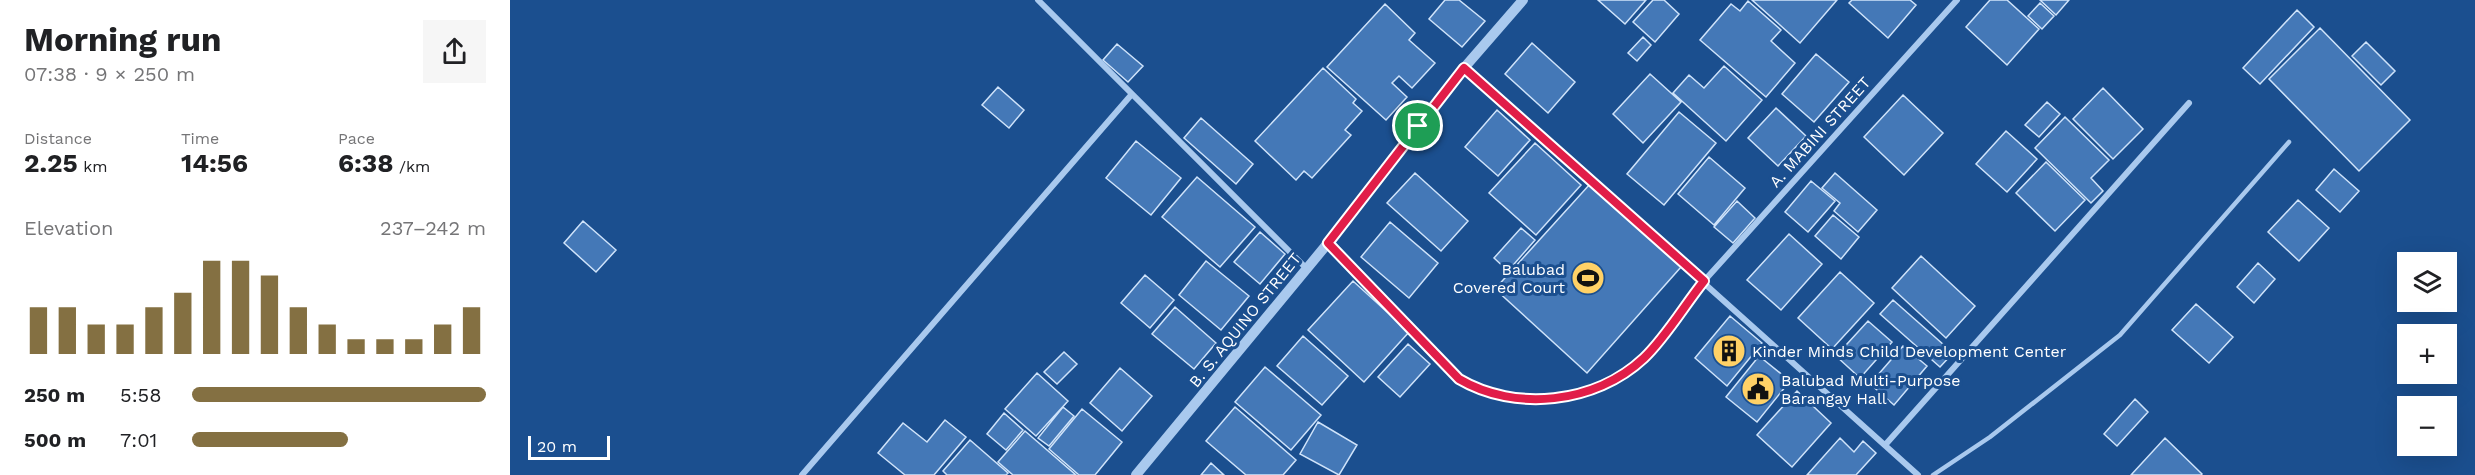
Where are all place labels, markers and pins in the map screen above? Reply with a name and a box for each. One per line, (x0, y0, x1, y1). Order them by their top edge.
pin (1392, 100, 1443, 151)
place label: Balubad Covered Court (1453, 260, 1565, 297)
sports icon: Balubad Covered Court (1570, 260, 1606, 296)
building icon: Kinder Minds Child Development Center (1711, 333, 1747, 369)
place label: Kinder Minds Child Development Center (1752, 342, 2067, 361)
public building icon: Balubad Multi-Purpose Barangay Hall (1740, 371, 1776, 407)
place label: Balubad Multi-Purpose Barangay Hall (1781, 371, 1960, 408)

